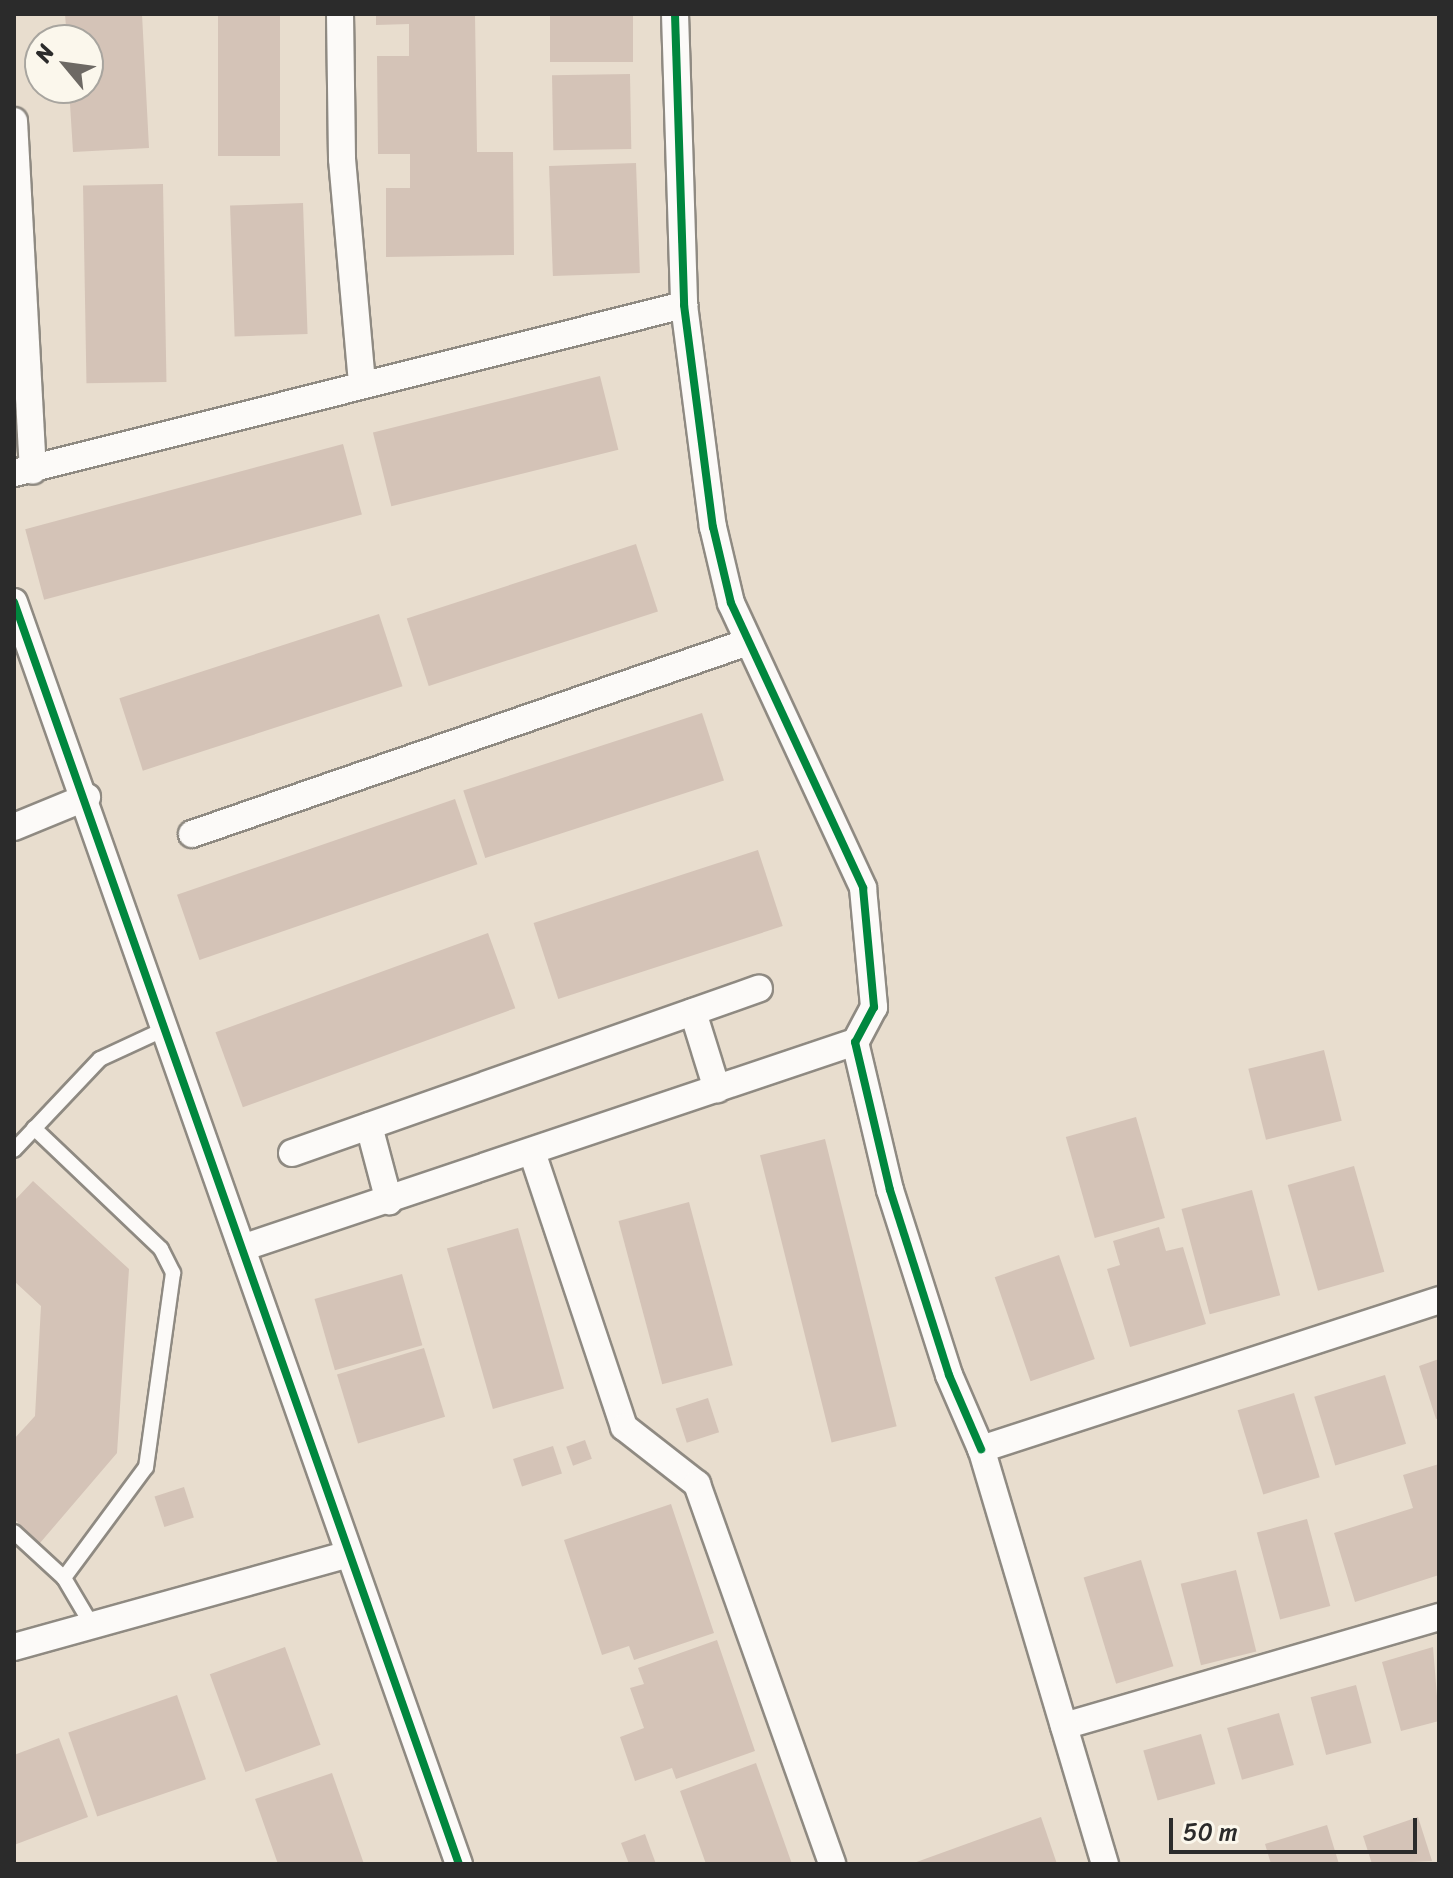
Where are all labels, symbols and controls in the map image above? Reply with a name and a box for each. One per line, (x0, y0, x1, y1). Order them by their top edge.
north arrow (24, 24, 104, 104)
text: N (24, 37, 65, 69)
scale bar (1173, 1802, 1421, 1852)
text: 50 m (1183, 1811, 1238, 1853)

